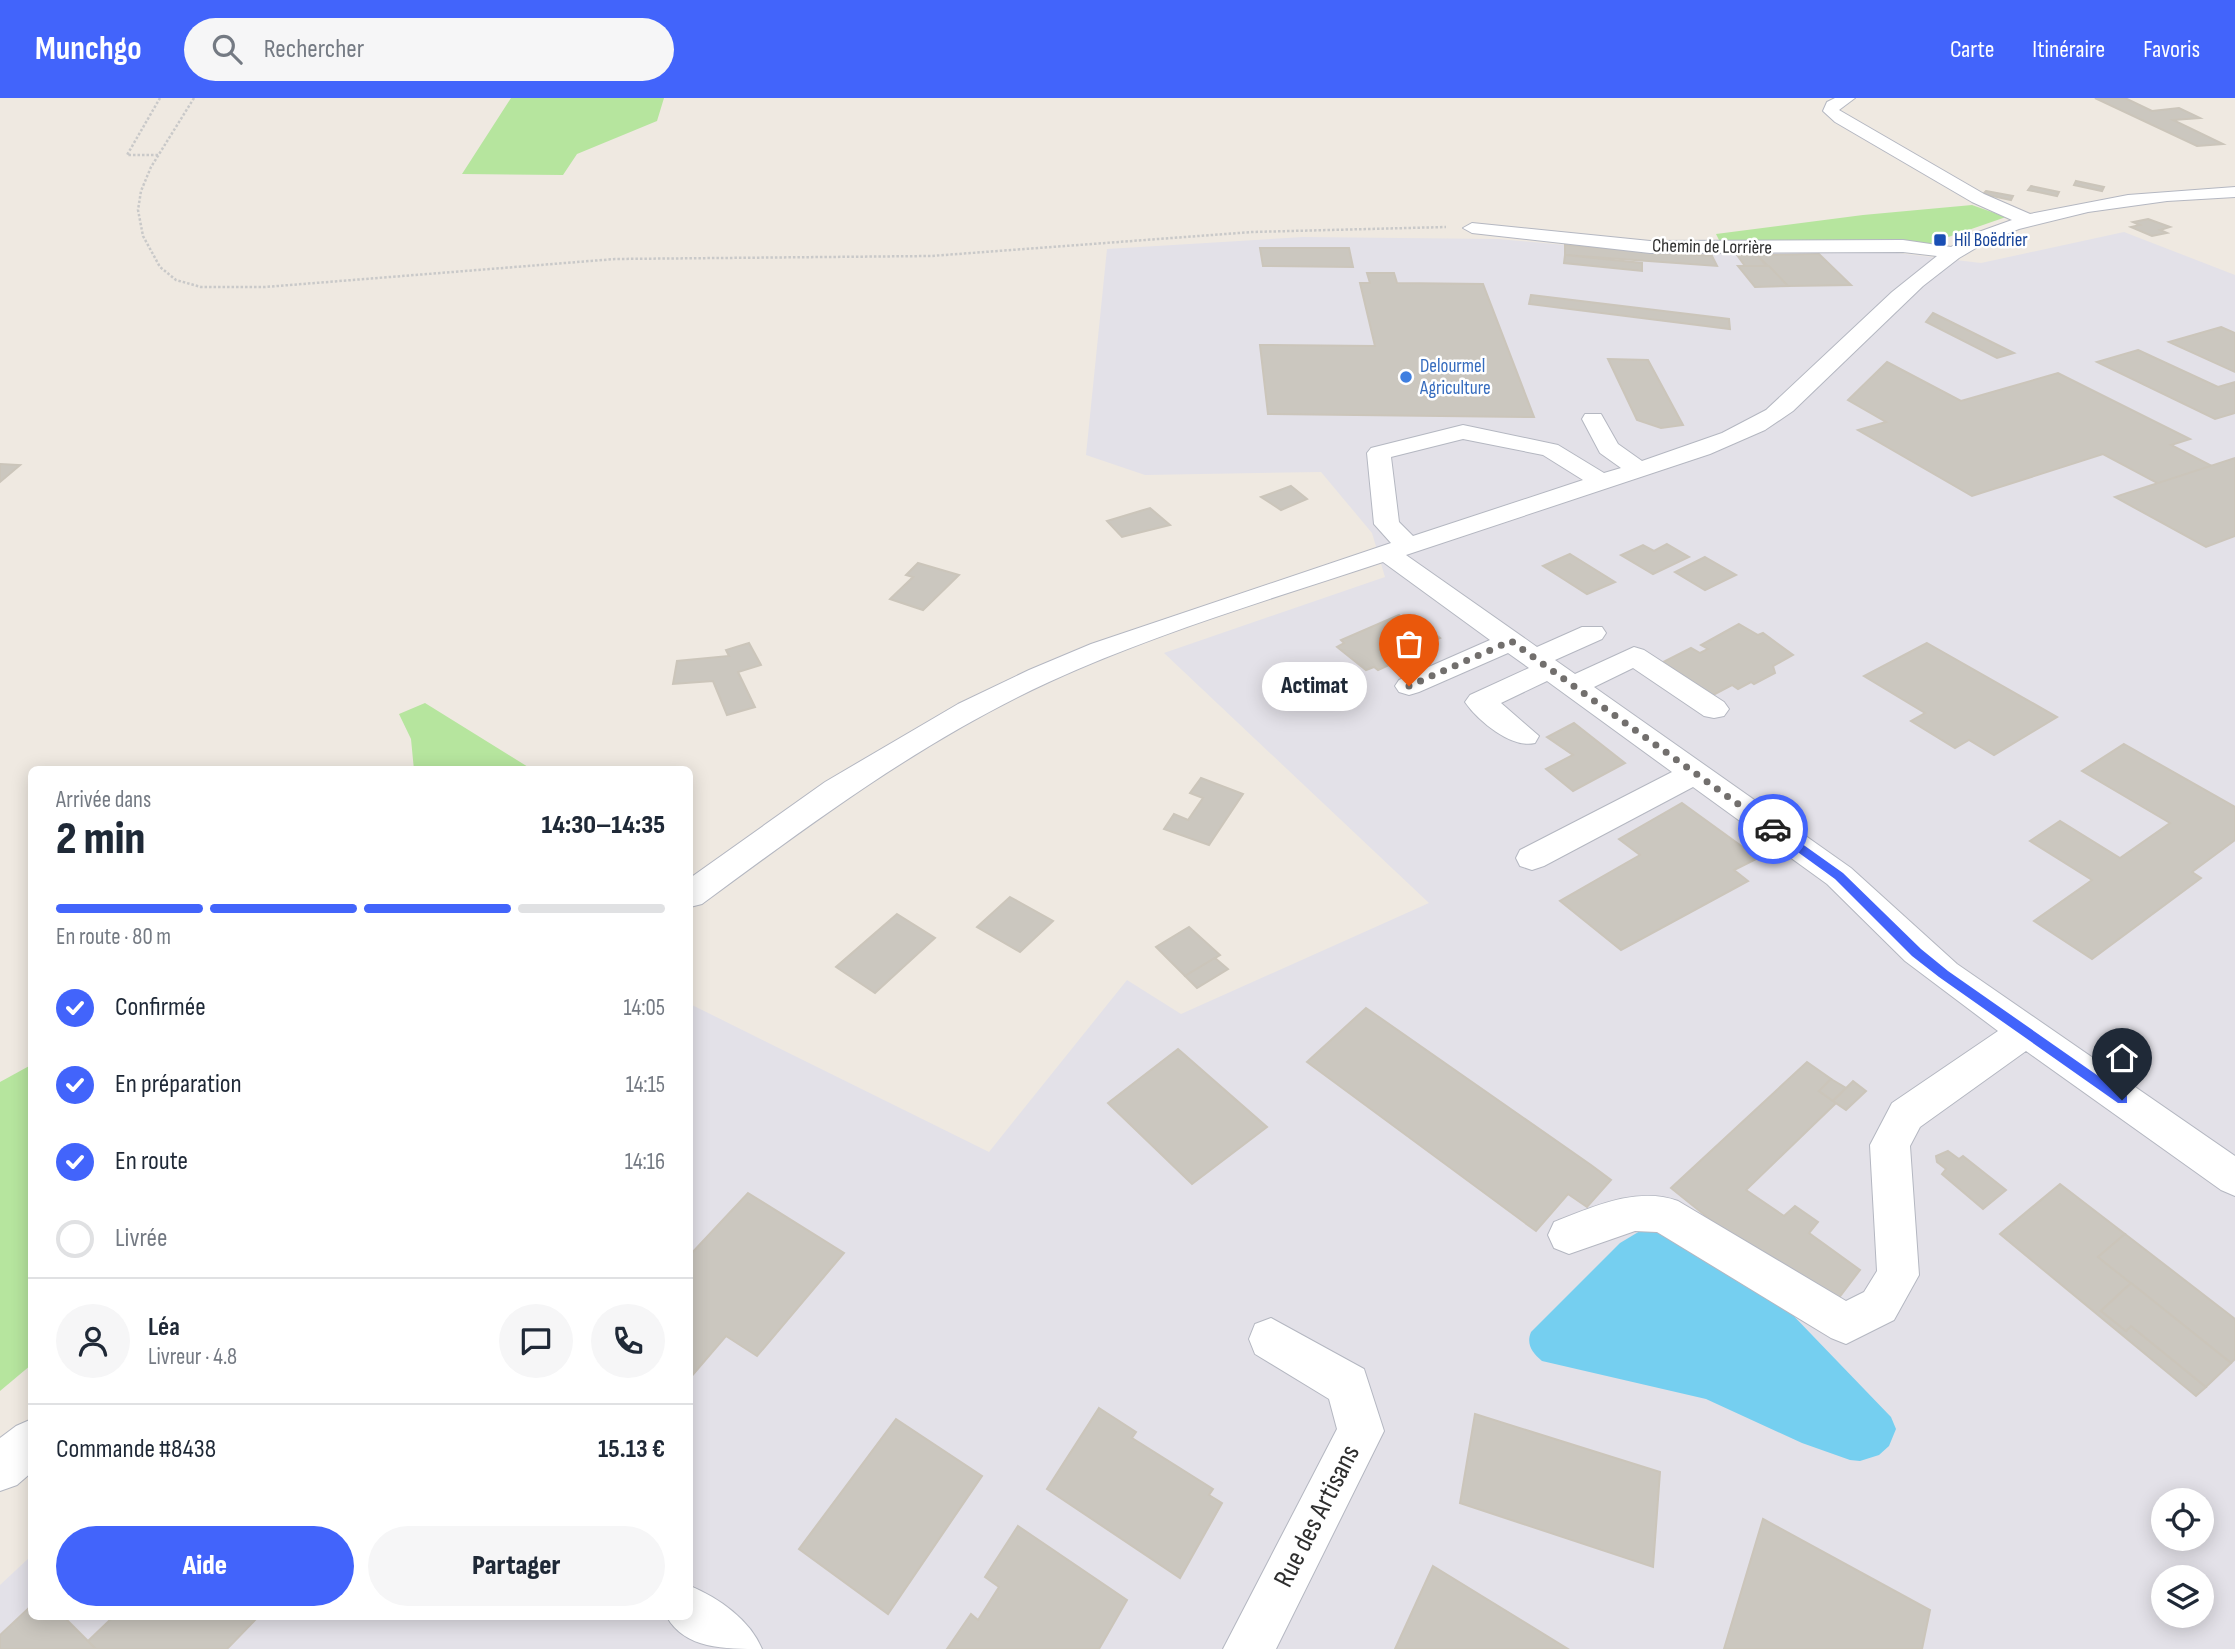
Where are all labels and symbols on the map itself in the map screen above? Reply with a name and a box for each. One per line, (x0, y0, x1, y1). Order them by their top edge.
place label: Hil Boëdrier (1954, 229, 2028, 252)
marker: Hil Boëdrier (1932, 232, 1948, 248)
street label: Chemin de Lorrière (1652, 234, 1772, 260)
place label: Delourmel Agriculture (1419, 355, 1491, 400)
marker: Delourmel Agriculture (1398, 369, 1414, 385)
pin (1379, 614, 1439, 686)
callout: Actimat (1262, 662, 1367, 710)
courier (1738, 794, 1808, 864)
pin (2092, 1028, 2152, 1100)
street label: Rue des Artisans (1267, 1439, 1367, 1593)

